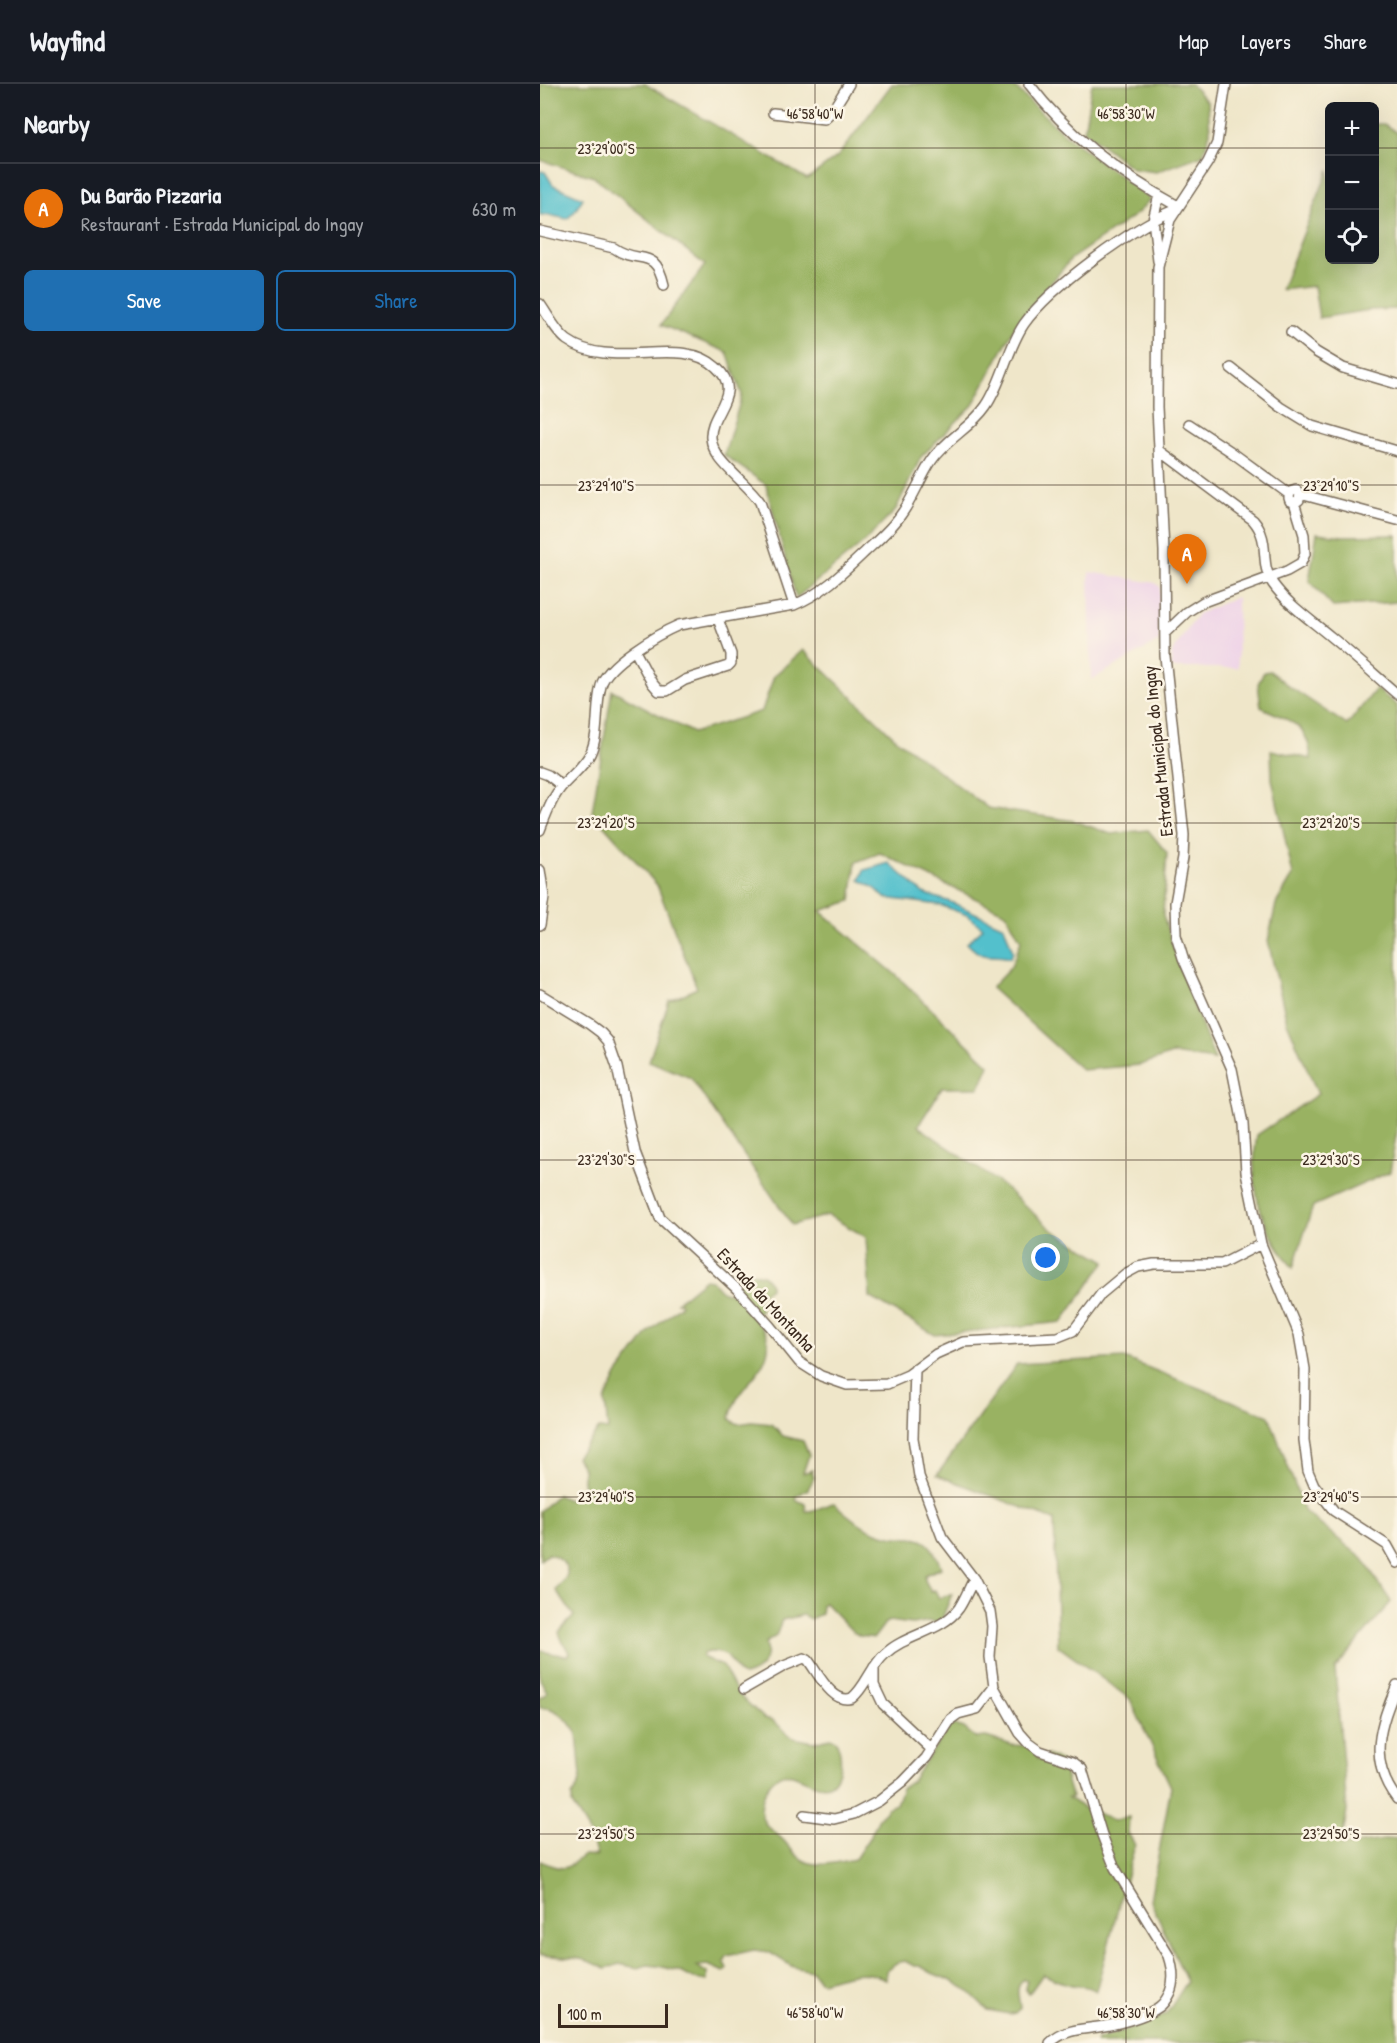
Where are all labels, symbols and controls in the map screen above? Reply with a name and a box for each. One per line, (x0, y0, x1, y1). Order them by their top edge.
text: Wayfind (30, 22, 105, 60)
text: Map (1179, 27, 1208, 56)
text: Layers (1241, 27, 1291, 56)
text: Share (1324, 27, 1367, 56)
map controls (1325, 102, 1379, 264)
button: + (1325, 102, 1379, 156)
text: 46°58'40"W (787, 103, 844, 124)
text: 46°58'30"W (1097, 103, 1156, 124)
text: Nearby (24, 106, 90, 141)
text: 23°29'00"S (577, 138, 635, 159)
button: − (1325, 156, 1379, 210)
text: Du Barão Pizzaria (81, 180, 221, 210)
text: A (39, 195, 48, 222)
text: 630 m (472, 195, 516, 222)
text: Restaurant · Estrada Municipal do Ingay (81, 210, 364, 237)
button: locate (1325, 210, 1379, 264)
button: Save (24, 270, 264, 331)
button: Share (276, 270, 516, 331)
text: 23°29'10"S (578, 475, 634, 496)
text: 23°29'10"S (1303, 475, 1359, 496)
pin: A (1168, 534, 1206, 584)
street label: Estrada Municipal do Ingay (1136, 664, 1179, 838)
text: 23°29'20"S (577, 812, 635, 833)
text: 23°29'20"S (1302, 812, 1360, 833)
text: 23°29'30"S (577, 1149, 635, 1170)
text: 23°29'30"S (1302, 1149, 1360, 1170)
street label: Estrada da Montanha (712, 1242, 821, 1357)
your location (1031, 1243, 1060, 1272)
text: 23°29'40"S (578, 1486, 634, 1507)
text: 23°29'40"S (1303, 1486, 1359, 1507)
text: 23°29'50"S (578, 1823, 634, 1844)
text: 23°29'50"S (1303, 1823, 1359, 1844)
scale bar (558, 2001, 668, 2028)
text: 46°58'40"W (787, 2002, 844, 2023)
text: 46°58'30"W (1097, 2002, 1156, 2023)
text: 100 m (567, 2003, 602, 2025)

